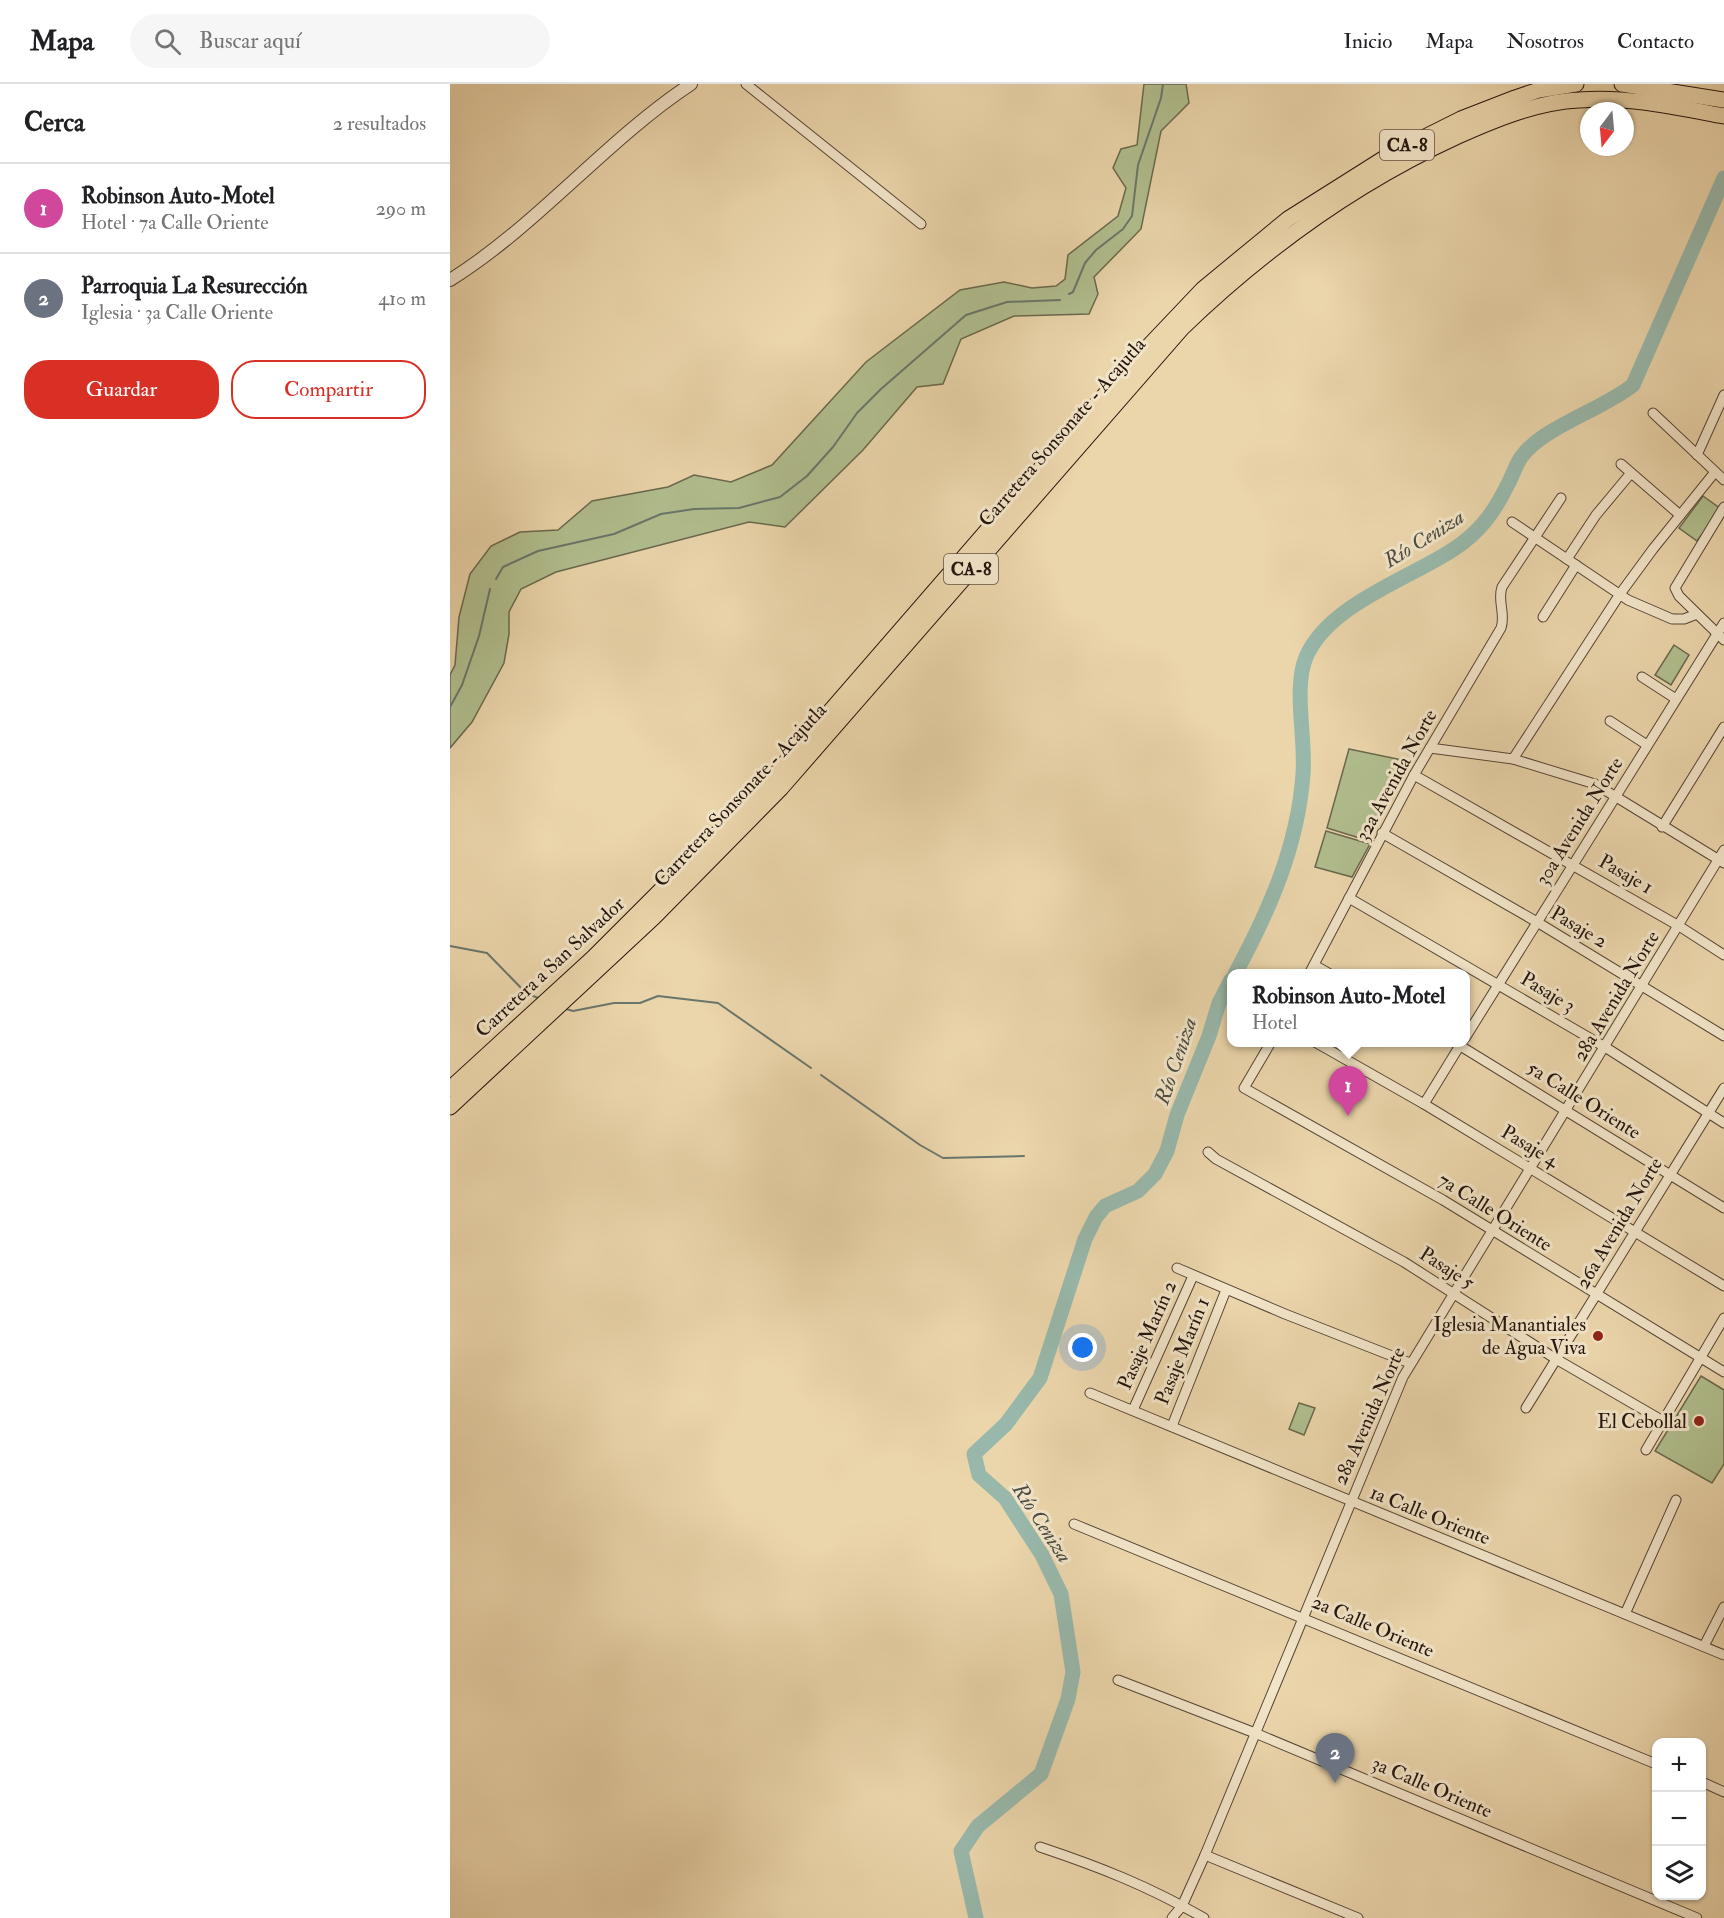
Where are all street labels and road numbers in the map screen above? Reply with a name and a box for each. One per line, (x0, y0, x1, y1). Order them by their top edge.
road number: CA-8 (1380, 130, 1434, 160)
street label: Carretera Sonsonate - Acajutla (973, 332, 1151, 532)
road number: CA-8 (944, 554, 998, 584)
street label: Carretera Sonsonate - Acajutla (648, 697, 832, 892)
street label: 32a Avenida Norte (1350, 705, 1442, 845)
street label: 30a Avenida Norte (1530, 752, 1628, 890)
street label: Pasaje 1 (1594, 848, 1658, 900)
street label: Carretera a San Salvador (470, 891, 630, 1043)
street label: Pasaje 2 (1546, 900, 1612, 954)
street label: 28a Avenida Norte (1567, 926, 1665, 1066)
street label: Pasaje 3 (1516, 966, 1580, 1018)
street label: 5a Calle Oriente (1523, 1055, 1645, 1145)
street label: Pasaje 4 (1497, 1119, 1564, 1173)
street label: 26a Avenida Norte (1570, 1153, 1668, 1293)
street label: 7a Calle Oriente (1433, 1167, 1557, 1257)
street label: Pasaje 5 (1415, 1241, 1479, 1295)
street label: Pasaje Marín 2 (1112, 1277, 1182, 1393)
street label: Pasaje Marín 1 (1149, 1294, 1215, 1408)
street label: 28a Avenida Norte (1327, 1343, 1411, 1489)
street label: 1a Calle Oriente (1366, 1480, 1494, 1550)
street label: 2a Calle Oriente (1308, 1589, 1438, 1663)
street label: 3a Calle Oriente (1368, 1750, 1496, 1824)

